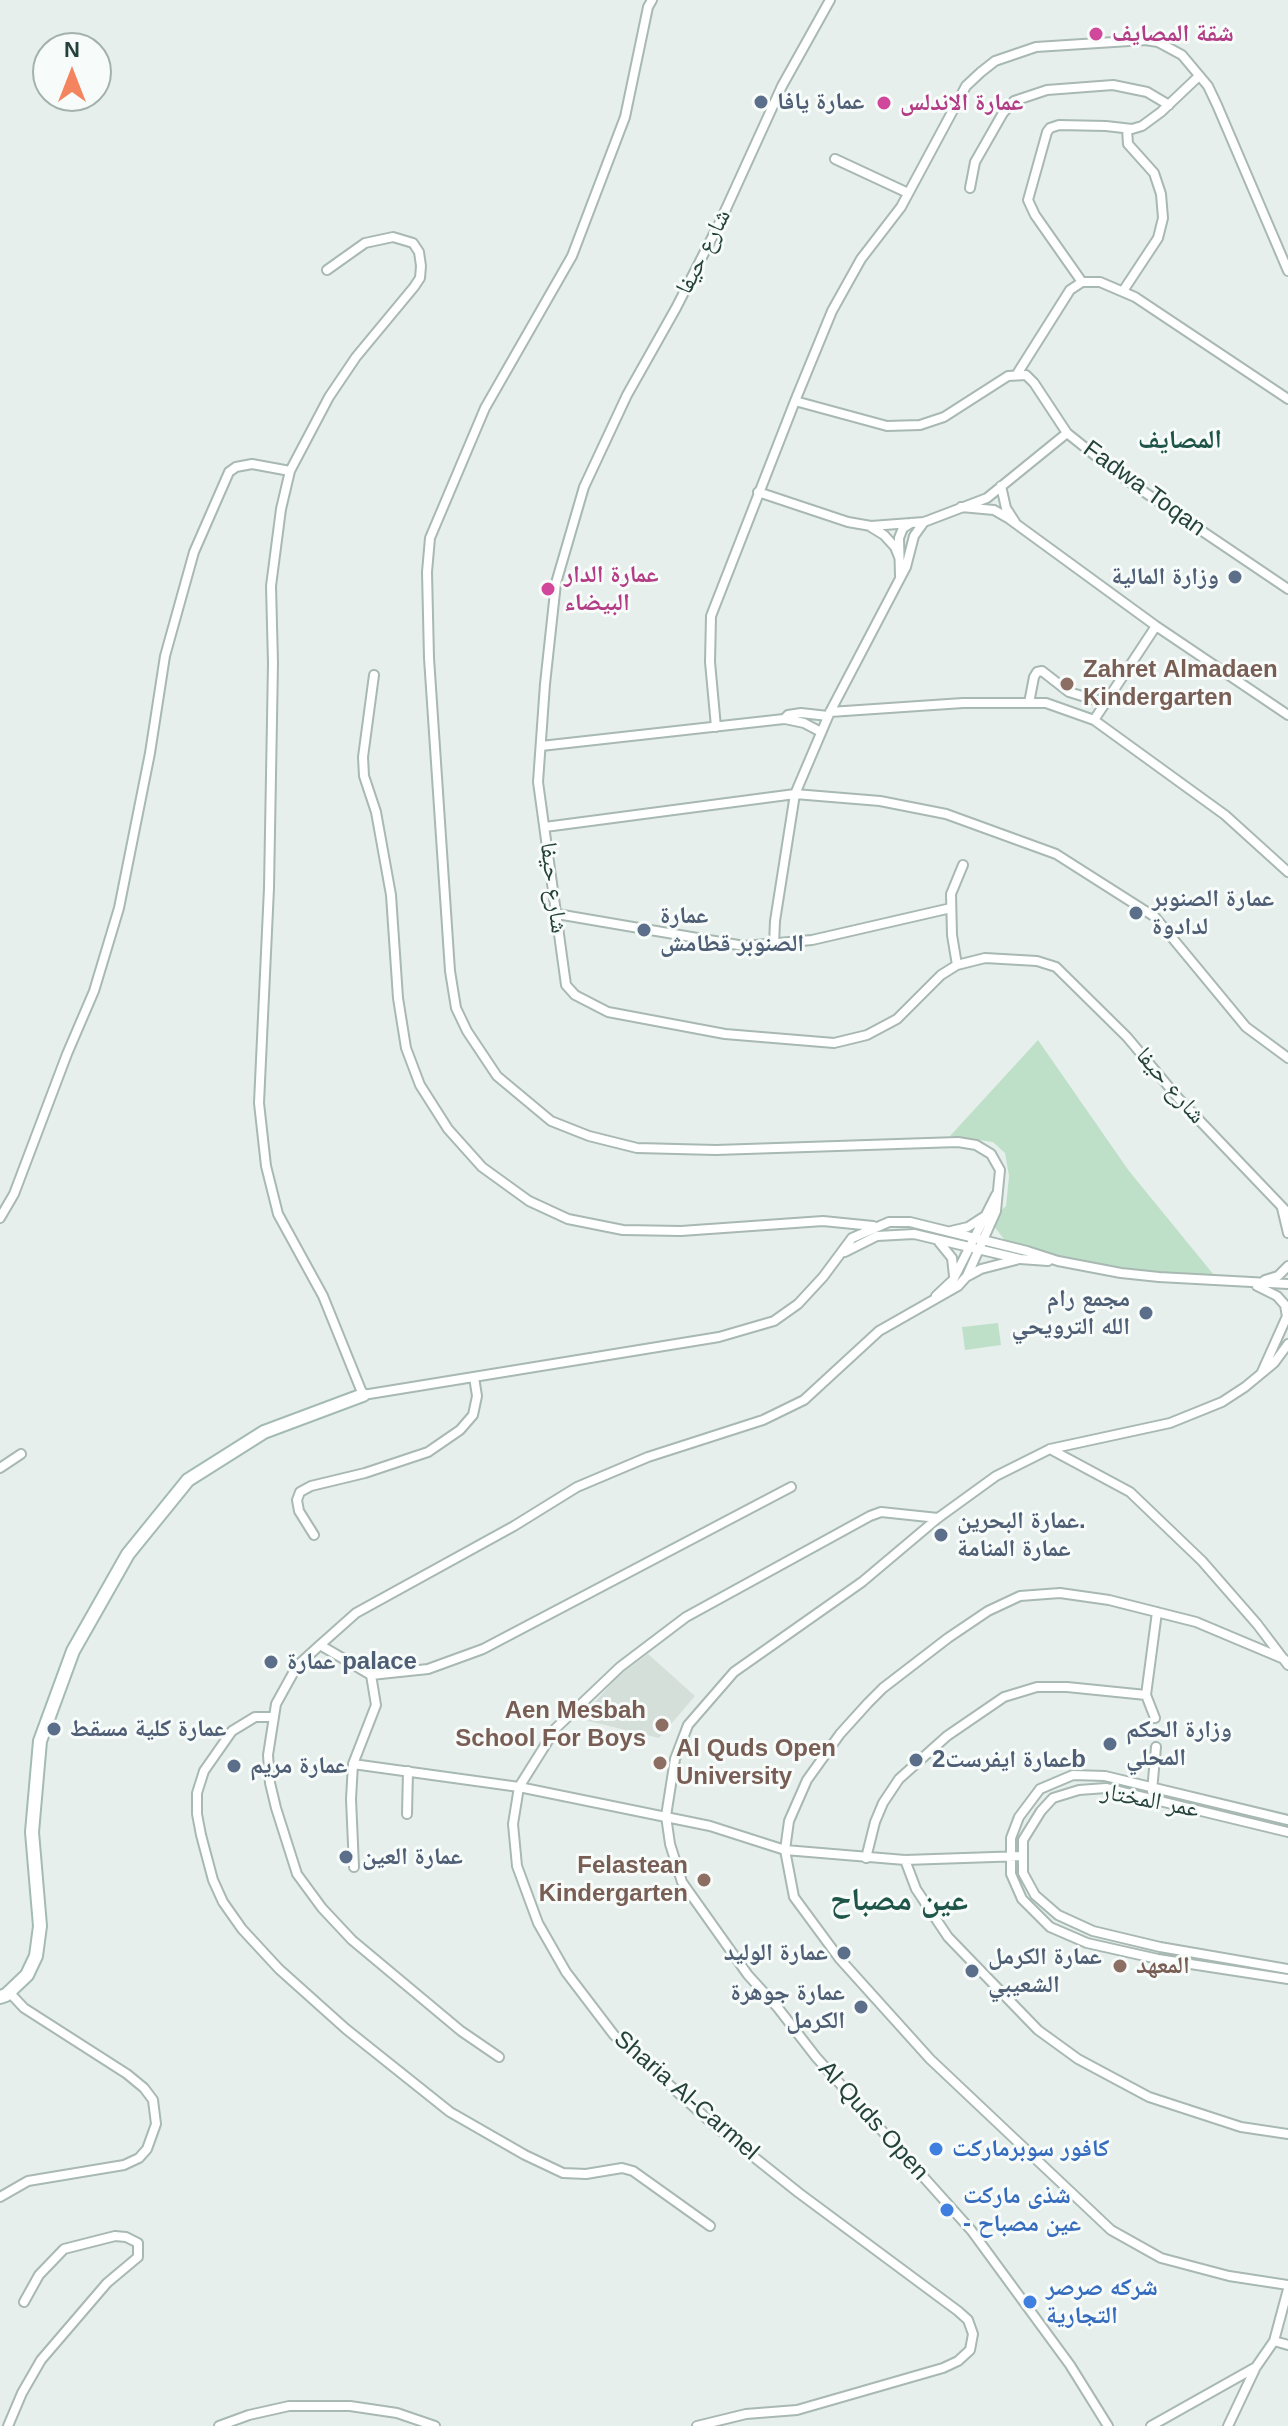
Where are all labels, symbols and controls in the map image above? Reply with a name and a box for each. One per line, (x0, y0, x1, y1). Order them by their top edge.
place label: شقة المصايف (1112, 20, 1234, 48)
marker: شقة المصايف (1087, 25, 1105, 43)
north arrow (32, 32, 112, 112)
text: N (64, 37, 80, 62)
place label: عمارة يافا (777, 88, 864, 116)
place label: عمارة الاندلس (900, 89, 1023, 117)
marker: عمارة يافا (752, 93, 770, 111)
marker: عمارة الاندلس (875, 94, 893, 112)
street label: شارع حيفا (670, 205, 738, 299)
district label: المصايف (1138, 425, 1222, 457)
street label: Fadwa Toqan (1077, 435, 1211, 543)
place label: عمارة الدار البيضاء (564, 561, 659, 617)
place label: وزارة المالية (1111, 563, 1219, 591)
marker: وزارة المالية (1226, 568, 1244, 586)
marker: عمارة الدار البيضاء (539, 580, 557, 598)
place label: Zahret Almadaen Kindergarten (1083, 656, 1278, 712)
marker: Zahret Almadaen Kindergarten (1058, 675, 1076, 693)
street label: شارع حيفا (533, 841, 573, 935)
place label: عمارة الصنوبر لدادوة (1152, 885, 1274, 941)
place label: عمارة الصنوبر قطامش (660, 902, 804, 958)
marker: عمارة الصنوبر لدادوة (1127, 904, 1145, 922)
marker: عمارة الصنوبر قطامش (635, 921, 653, 939)
street label: شارع حيفا (1129, 1042, 1211, 1130)
place label: مجمع رام الله الترويحي (1012, 1285, 1130, 1341)
marker: مجمع رام الله الترويحي (1137, 1304, 1155, 1322)
place label: عمارة البحرين. عمارة المنامة (957, 1507, 1086, 1563)
marker: عمارة البحرين. عمارة المنامة (932, 1526, 950, 1544)
place label: عمارة palace (287, 1648, 417, 1676)
marker: عمارة palace (262, 1653, 280, 1671)
place label: Aen Mesbah School For Boys (455, 1697, 646, 1753)
place label: عمارة كلية مسقط (70, 1715, 226, 1743)
marker: Aen Mesbah School For Boys (653, 1716, 671, 1734)
place label: وزارة الحكم المحلي (1126, 1716, 1232, 1772)
marker: عمارة كلية مسقط (45, 1720, 63, 1738)
place label: Al Quds Open University (676, 1735, 836, 1791)
marker: وزارة الحكم المحلي (1101, 1735, 1119, 1753)
place label: عمارة ايفرست2b (932, 1746, 1086, 1774)
marker: عمارة ايفرست2b (907, 1751, 925, 1769)
place label: عمارة مريم (250, 1752, 348, 1780)
marker: Al Quds Open University (651, 1754, 669, 1772)
marker: عمارة مريم (225, 1757, 243, 1775)
street label: عمر المختار (1099, 1777, 1201, 1825)
place label: عمارة العين (362, 1843, 463, 1871)
marker: عمارة العين (337, 1848, 355, 1866)
place label: Felastean Kindergarten (539, 1852, 688, 1908)
marker: Felastean Kindergarten (695, 1871, 713, 1889)
district label: عين مصباح (830, 1882, 968, 1920)
place label: عمارة الوليد (724, 1939, 828, 1967)
place label: عمارة الكرمل الشعيبي (988, 1943, 1102, 1999)
marker: عمارة الوليد (835, 1944, 853, 1962)
place label: المعهد (1136, 1952, 1190, 1980)
marker: المعهد (1111, 1957, 1129, 1975)
marker: عمارة الكرمل الشعيبي (963, 1962, 981, 1980)
place label: عمارة جوهرة الكرمل (731, 1979, 845, 2035)
marker: عمارة جوهرة الكرمل (852, 1998, 870, 2016)
street label: Sharia Al-Carmel (608, 2025, 764, 2167)
street label: Al Quds Open (812, 2055, 934, 2187)
place label: كافور سوبرماركت (952, 2135, 1109, 2163)
marker: كافور سوبرماركت (927, 2140, 945, 2158)
place label: شذى ماركت - عين مصباح (963, 2182, 1081, 2238)
marker: شذى ماركت - عين مصباح (938, 2201, 956, 2219)
place label: شركه صرصر التجارية (1046, 2274, 1158, 2330)
marker: شركه صرصر التجارية (1021, 2293, 1039, 2311)

